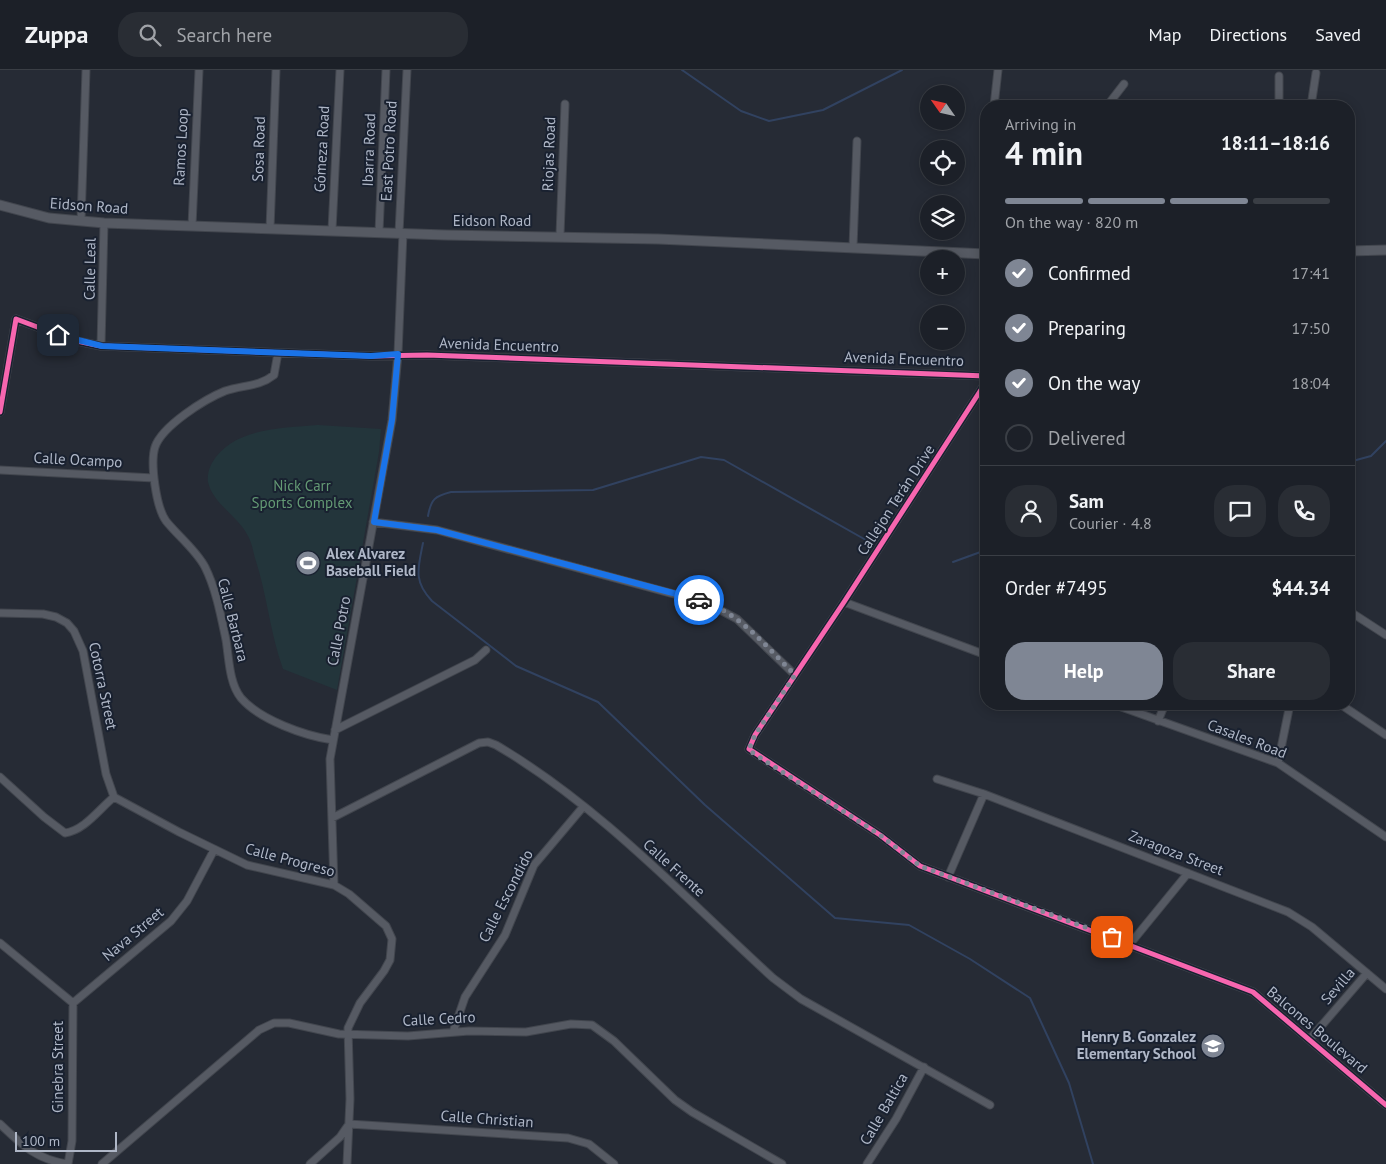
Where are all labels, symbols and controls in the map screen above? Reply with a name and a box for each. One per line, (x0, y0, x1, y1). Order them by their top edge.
search box (118, 12, 468, 57)
text: Zuppa (25, 19, 88, 50)
icon: search (136, 21, 164, 49)
text: Search here (176, 23, 272, 47)
text: Map (1149, 23, 1181, 46)
text: Directions (1209, 23, 1287, 46)
text: Saved (1315, 23, 1361, 46)
north arrow (920, 85, 965, 130)
map controls (920, 85, 965, 350)
street label: East Potro Road (376, 100, 401, 202)
street label: Gómeza Road (310, 105, 333, 193)
street label: Ramos Loop (169, 108, 192, 186)
street label: Ibarra Road (358, 113, 379, 187)
text: Arriving in (1005, 114, 1076, 134)
street label: Sosa Road (248, 116, 269, 182)
street label: Riojas Road (538, 116, 559, 192)
text: 18:11–18:16 (1221, 131, 1330, 155)
text: 4 min (1005, 132, 1083, 174)
button: locate (920, 140, 965, 185)
street label: Eidson Road (49, 193, 129, 218)
button: layers (920, 195, 965, 240)
street label: Eidson Road (453, 211, 531, 230)
text: On the way · 820 m (1005, 212, 1138, 232)
street label: Calle Leal (79, 237, 100, 300)
button: + (920, 250, 965, 295)
icon: check (1005, 259, 1033, 287)
text: Confirmed (1048, 261, 1131, 285)
text: 17:41 (1292, 263, 1330, 283)
button: − (920, 305, 965, 350)
pin (37, 314, 79, 356)
icon: check (1005, 314, 1033, 342)
text: Preparing (1048, 316, 1126, 340)
text: 17:50 (1292, 318, 1330, 338)
icon: home (44, 321, 72, 349)
street label: Avenida Encuentro (439, 333, 559, 356)
street label: Avenida Encuentro (844, 347, 964, 370)
icon: check (1005, 369, 1033, 397)
text: On the way (1048, 371, 1140, 395)
text: 18:04 (1292, 373, 1330, 393)
text: Delivered (1048, 426, 1126, 450)
street label: Callejon Terán Drive (853, 441, 938, 559)
street label: Calle Ocampo (33, 448, 123, 471)
park label: Nick Carr Sports Complex (252, 476, 353, 512)
button: person (1005, 485, 1057, 537)
button: chat (1214, 485, 1266, 537)
button: phone (1278, 485, 1330, 537)
text: Sam (1069, 489, 1104, 513)
text: Courier · 4.8 (1069, 513, 1152, 533)
place label: Alex Alvarez Baseball Field (326, 544, 416, 580)
sports icon: Alex Alvarez Baseball Field (295, 550, 321, 576)
courier (674, 575, 724, 625)
street label: Calle Barbara (214, 576, 253, 664)
text: Order #7495 (1005, 576, 1108, 600)
text: $44.34 (1271, 576, 1330, 600)
icon: car (685, 586, 713, 614)
street label: Calle Potro (322, 595, 355, 667)
street label: Cotorra Street (85, 640, 122, 731)
button: Help (1005, 642, 1163, 700)
button: Share (1173, 642, 1330, 700)
street label: Casales Road (1205, 715, 1290, 762)
street label: Zaragoza Street (1126, 826, 1226, 879)
street label: Calle Frente (639, 835, 709, 901)
street label: Calle Progreso (243, 838, 337, 881)
street label: Calle Escondido (474, 846, 537, 945)
street label: Nava Street (98, 902, 167, 965)
pin (1091, 916, 1133, 958)
icon: bag (1098, 923, 1126, 951)
street label: Sevilla (1316, 963, 1359, 1008)
street label: Balcones Boulevard (1263, 982, 1372, 1077)
street label: Calle Cedro (402, 1007, 476, 1030)
street label: Ginebra Street (48, 1021, 67, 1113)
place label: Henry B. Gonzalez Elementary School (1077, 1027, 1197, 1063)
school or university icon: Henry B. Gonzalez Elementary School (1200, 1033, 1226, 1059)
street label: Calle Baltica (855, 1069, 912, 1148)
street label: Calle Christian (440, 1106, 534, 1131)
scale bar (15, 1129, 118, 1152)
text: 100 m (22, 1132, 60, 1150)

